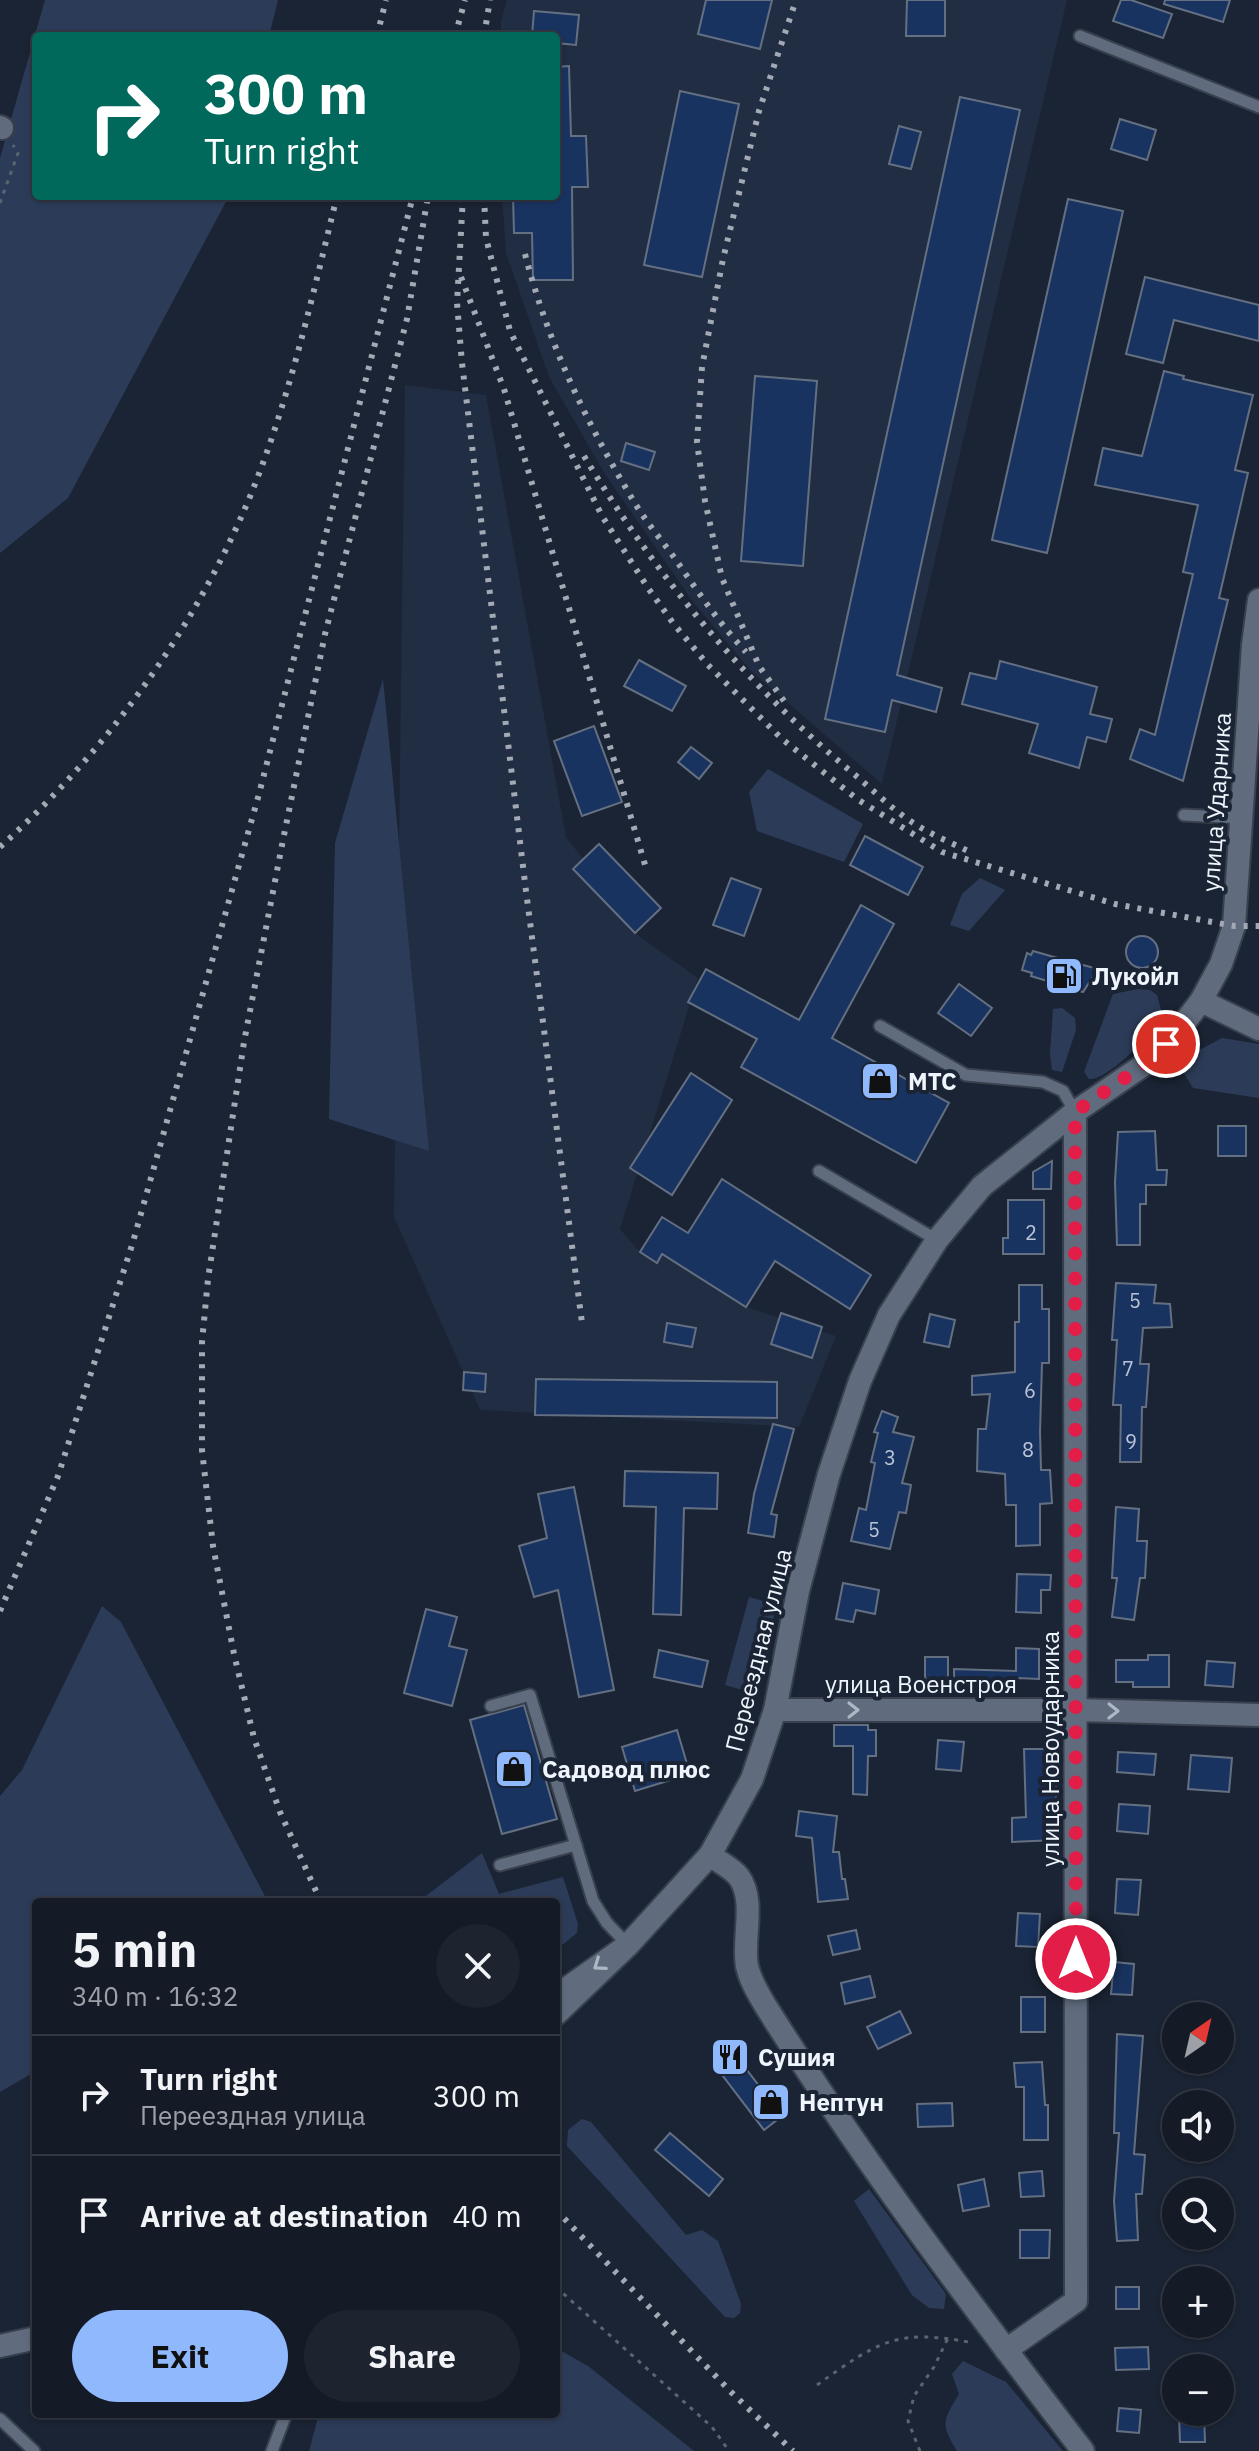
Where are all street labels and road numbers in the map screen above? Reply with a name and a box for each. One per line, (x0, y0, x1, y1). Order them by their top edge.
street label: улица Ударника (1194, 711, 1238, 893)
street label: Переездная улица (717, 1545, 799, 1755)
street label: улица Новоударника (1034, 1631, 1066, 1867)
street label: улица Военстроя (825, 1668, 1017, 1700)

